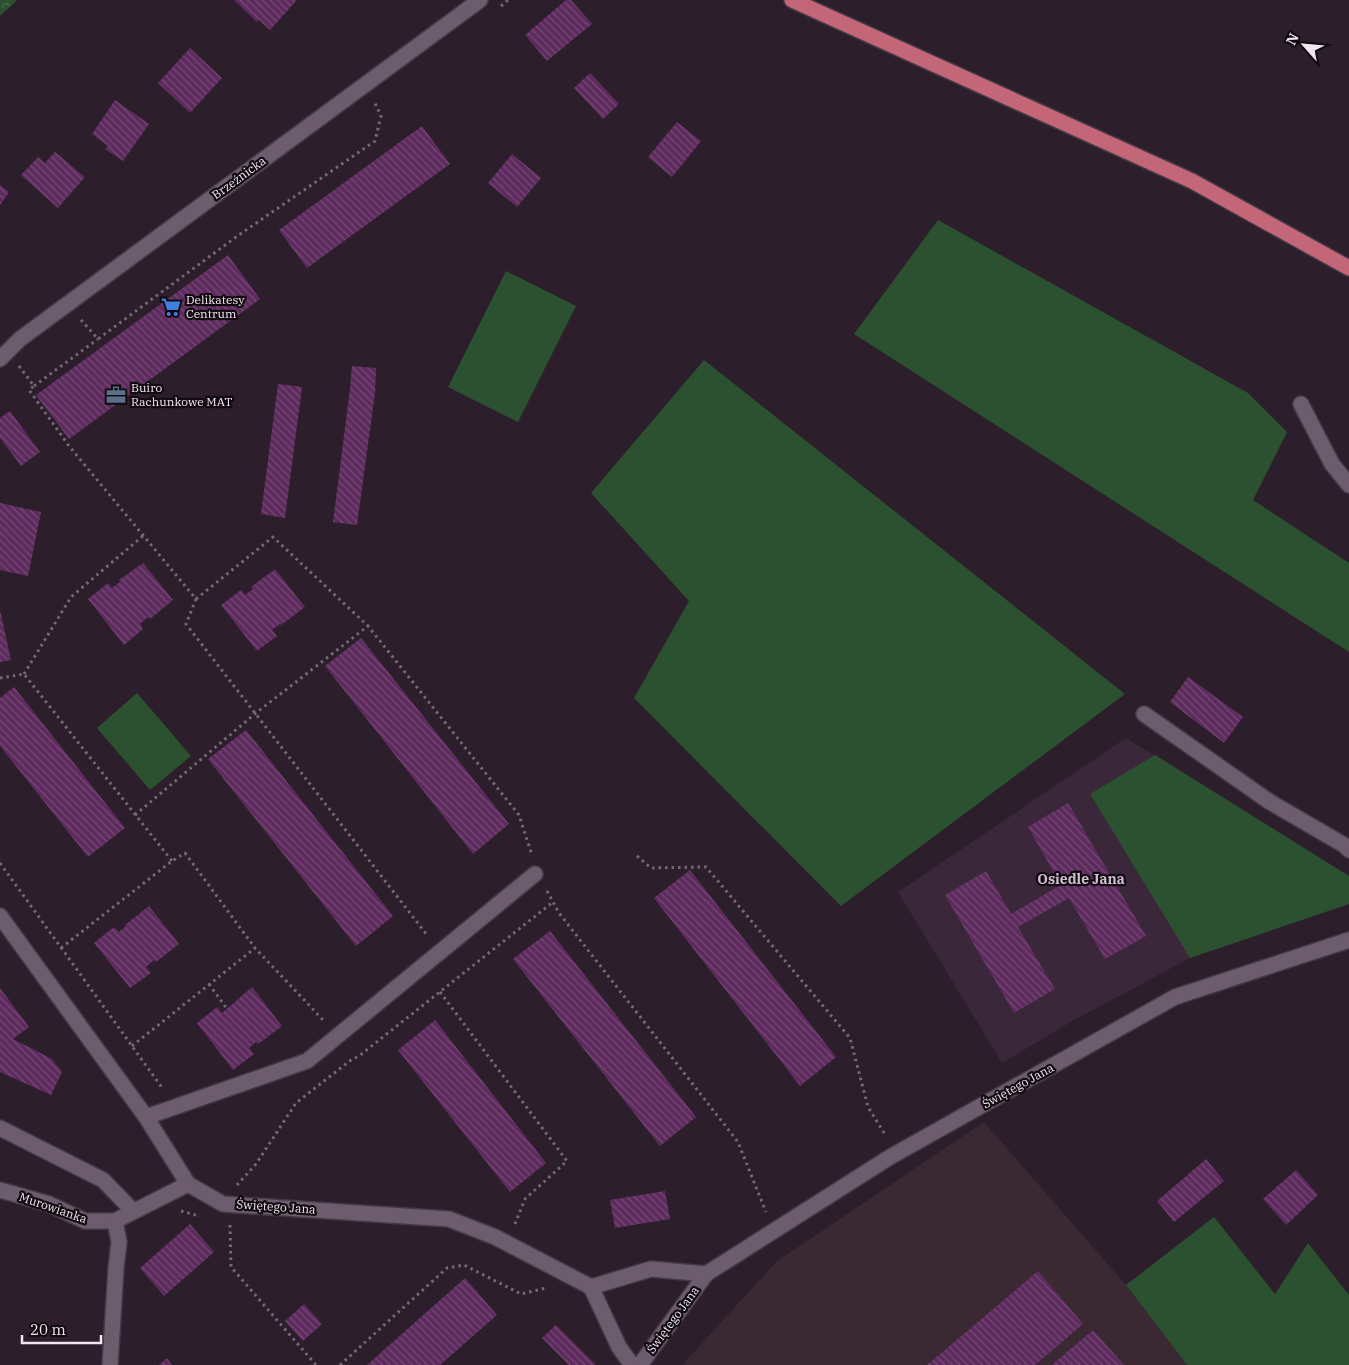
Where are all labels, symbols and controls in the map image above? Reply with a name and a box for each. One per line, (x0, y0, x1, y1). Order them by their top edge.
north arrow (1279, 20, 1329, 70)
text: N (1282, 30, 1303, 48)
street label: Brzeźnicka (209, 153, 269, 202)
place label: Delikatesy Centrum (186, 292, 245, 321)
supermarket icon: Delikatesy Centrum (160, 296, 182, 318)
place label: Buiro Rachunkowe MAT (131, 380, 232, 409)
office icon: Buiro Rachunkowe MAT (105, 384, 127, 406)
district label: Osiedle Jana (1037, 870, 1125, 888)
street label: Świętego Jana (979, 1060, 1057, 1111)
street label: Murowianka (17, 1189, 89, 1226)
street label: Świętego Jana (236, 1196, 317, 1217)
street label: Świętego Jana (643, 1283, 702, 1356)
scale bar (22, 1312, 101, 1344)
text: 20 m (30, 1320, 66, 1339)

